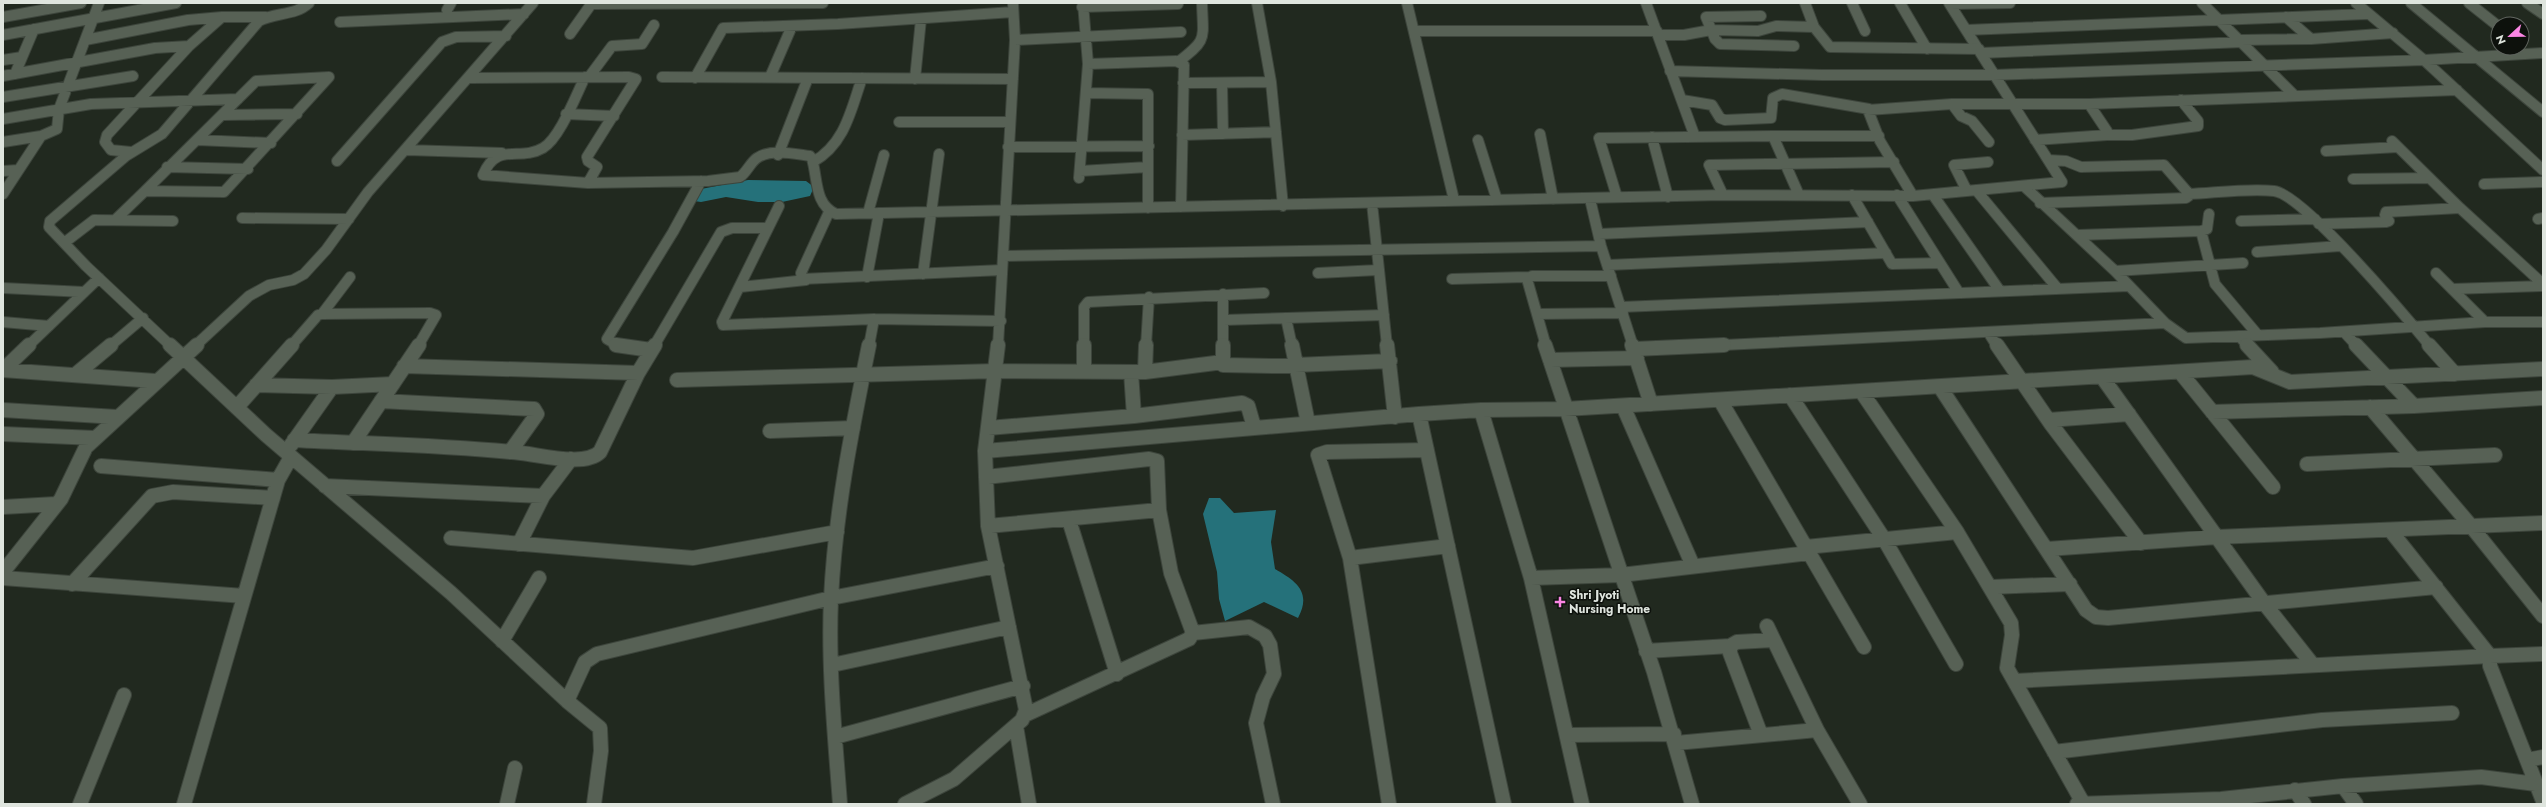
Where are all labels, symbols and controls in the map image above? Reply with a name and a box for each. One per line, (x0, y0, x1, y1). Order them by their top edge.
north arrow (2490, 16, 2530, 56)
text: N (2492, 33, 2510, 47)
place label: Shri Jyoti Nursing Home (1569, 586, 1650, 618)
marker: Shri Jyoti Nursing Home (1554, 596, 1566, 608)

